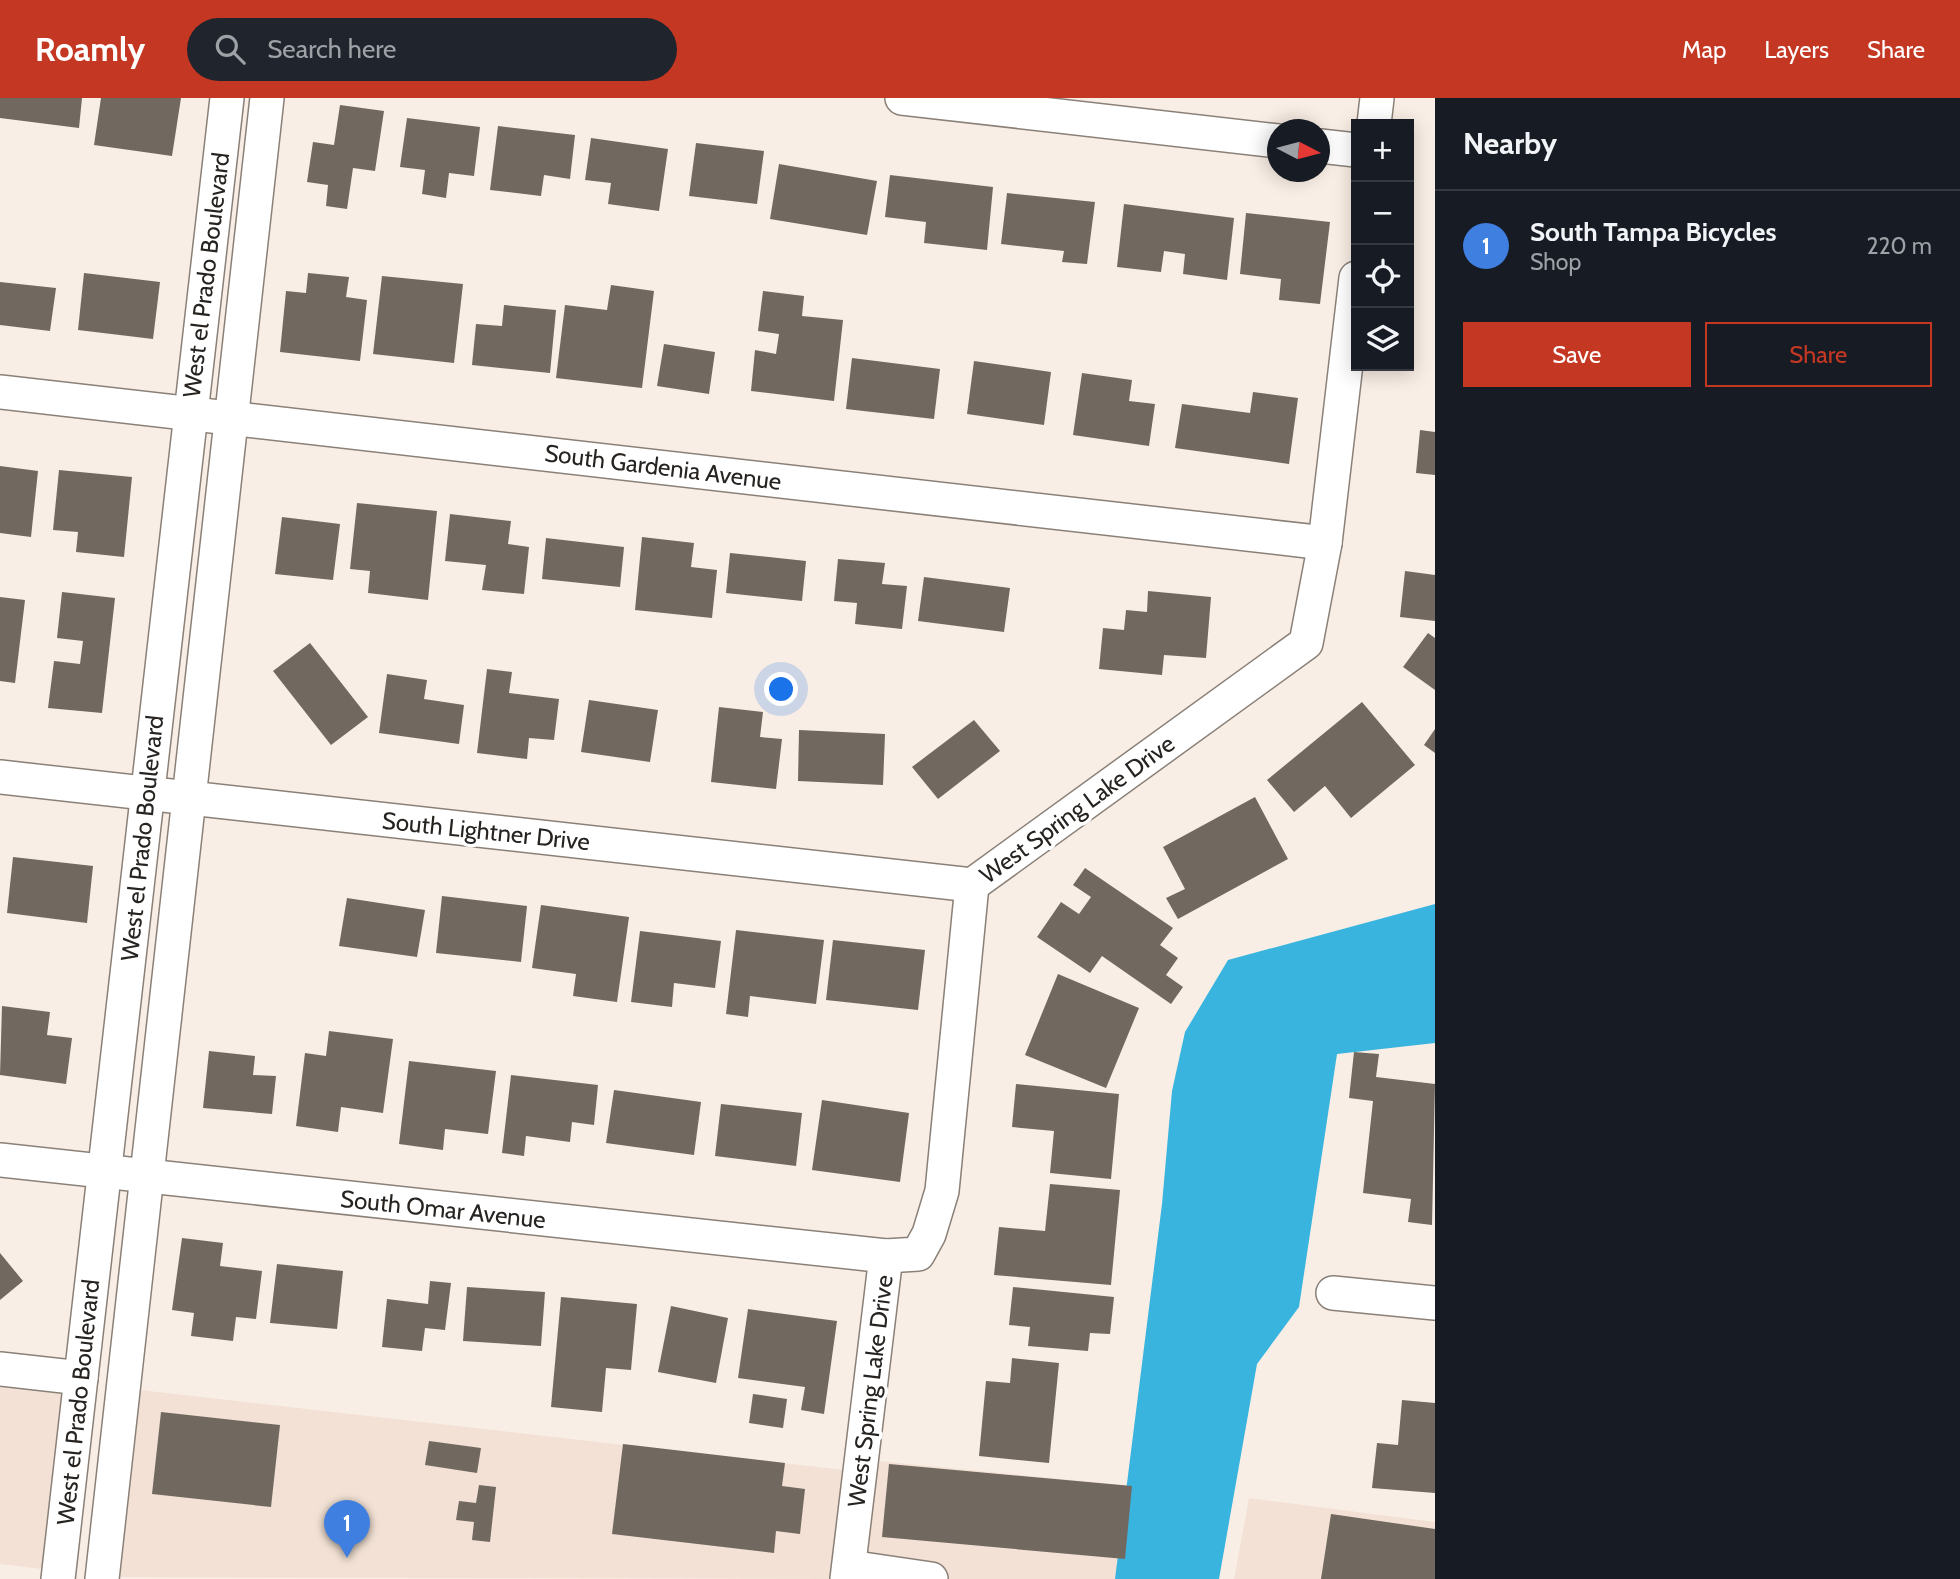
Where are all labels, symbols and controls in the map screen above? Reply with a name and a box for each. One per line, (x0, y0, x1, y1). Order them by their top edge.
search box (187, 18, 677, 81)
text: Roamly (35, 29, 145, 69)
icon: search (211, 30, 249, 68)
text: Search here (267, 33, 396, 65)
text: Map (1682, 35, 1726, 64)
text: Layers (1764, 35, 1829, 64)
text: Share (1867, 35, 1925, 64)
north arrow (1267, 119, 1330, 182)
map controls (1351, 119, 1414, 371)
button: + (1351, 119, 1414, 182)
text: Nearby (1463, 125, 1557, 162)
street label: West el Prado Boulevard (177, 151, 235, 399)
button: − (1351, 182, 1414, 245)
text: South Tampa Bicycles (1530, 216, 1776, 248)
text: 1 (1482, 232, 1490, 260)
text: 220 m (1866, 232, 1932, 260)
button: locate (1351, 245, 1414, 308)
text: Shop (1530, 248, 1581, 276)
button: layers (1351, 308, 1414, 371)
button: Save (1463, 322, 1691, 387)
button: Share (1705, 322, 1932, 387)
street label: South Gardenia Avenue (543, 438, 783, 496)
your location (764, 672, 798, 706)
street label: West el Prado Boulevard (115, 714, 169, 962)
street label: West Spring Lake Drive (974, 729, 1180, 889)
street label: South Lightner Drive (381, 806, 591, 856)
street label: South Omar Avenue (339, 1184, 547, 1234)
street label: West Spring Lake Drive (841, 1273, 899, 1509)
street label: West el Prado Boulevard (51, 1278, 105, 1526)
pin: 1 (324, 1500, 370, 1558)

